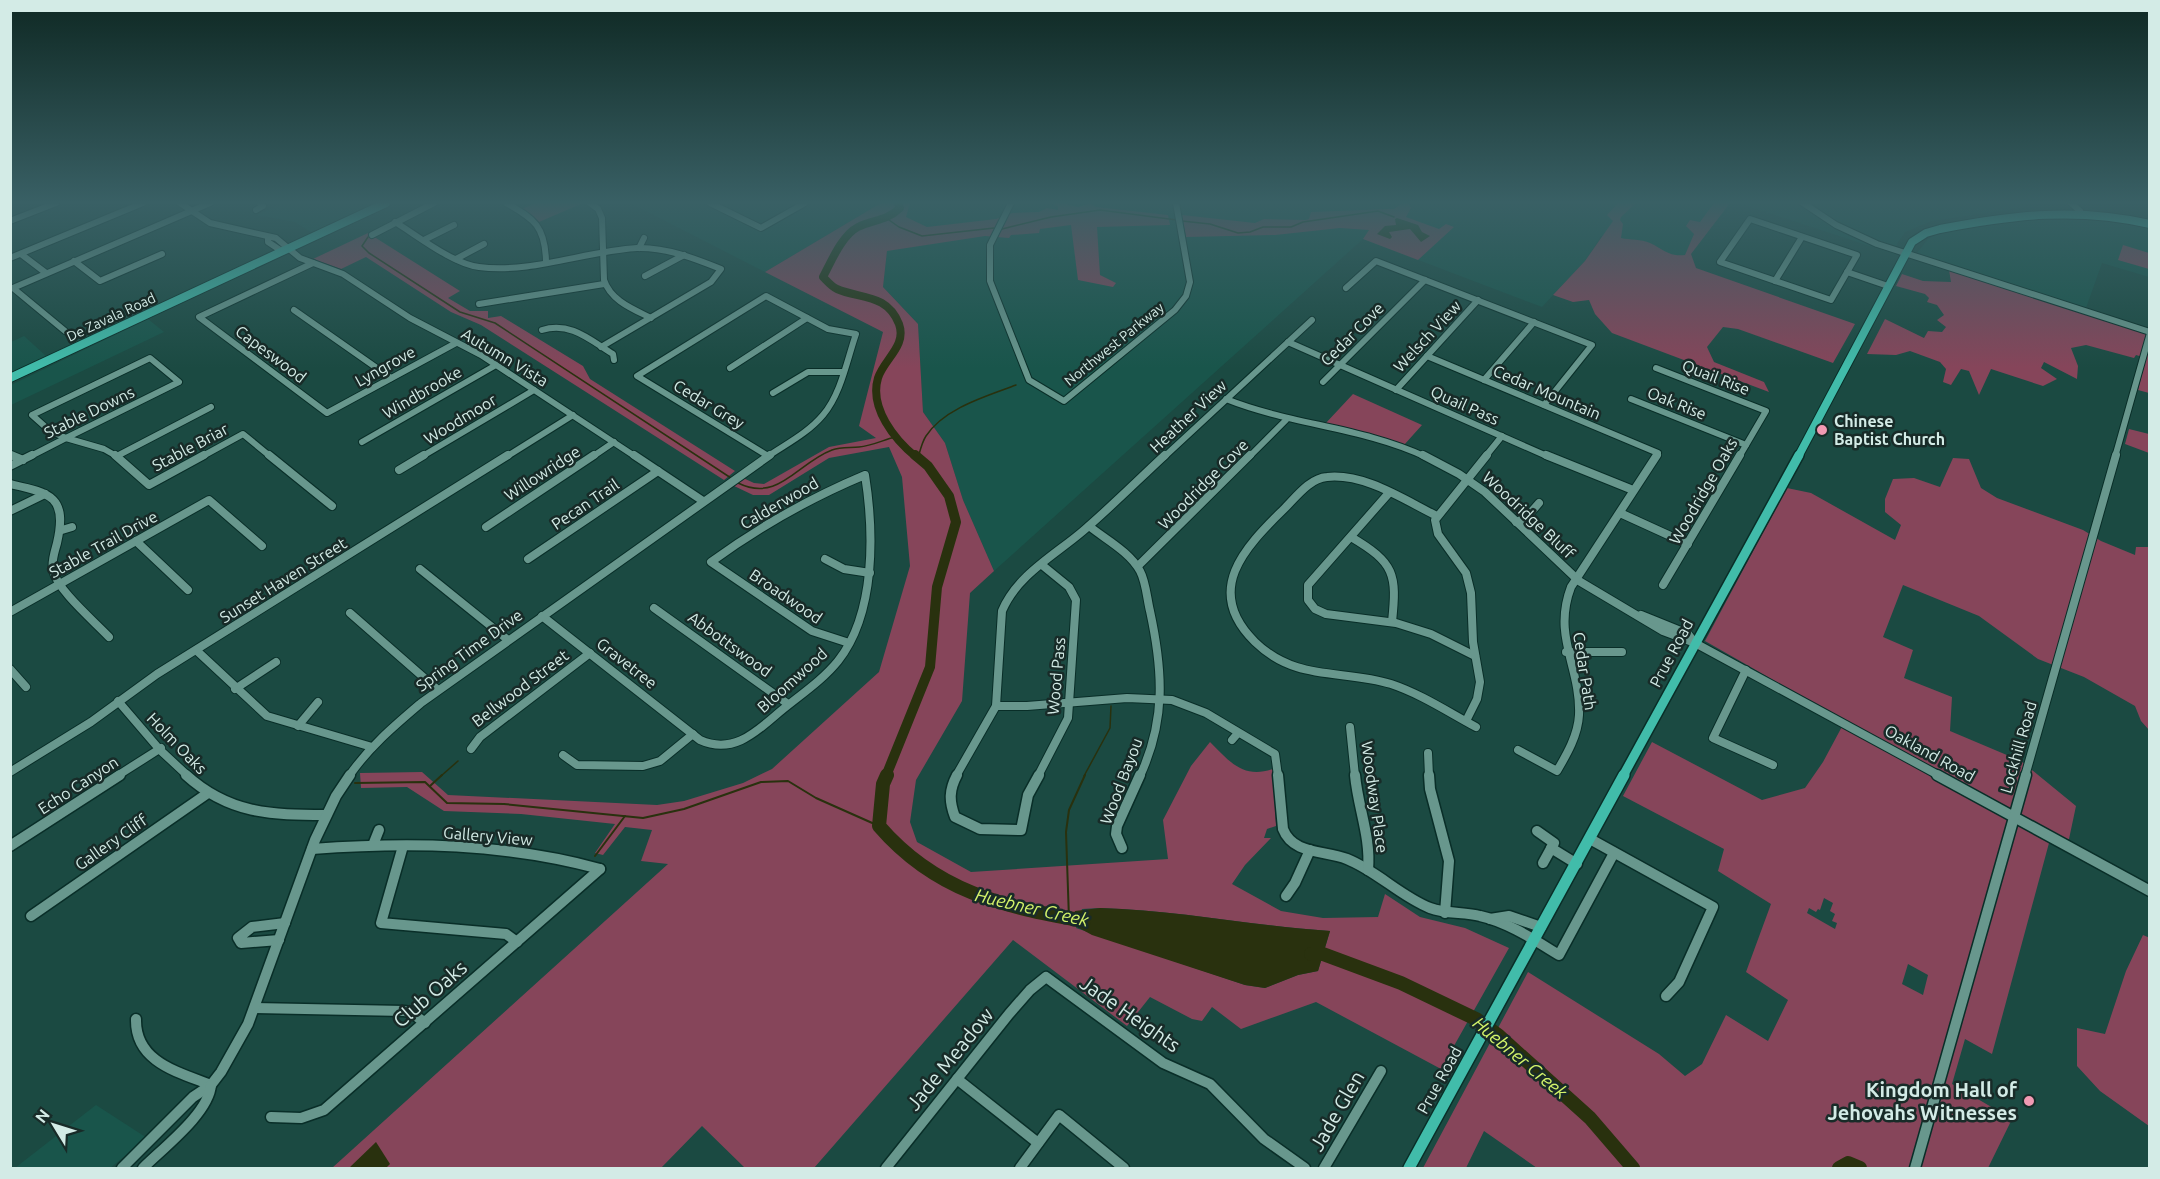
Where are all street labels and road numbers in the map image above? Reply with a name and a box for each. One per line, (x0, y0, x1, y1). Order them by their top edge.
street label: De Zavala Road (64, 289, 158, 345)
street label: Welsch View (1390, 296, 1465, 375)
street label: Northwest Parkway (1061, 299, 1167, 389)
street label: Cedar Cove (1317, 299, 1387, 369)
street label: Capeswood (232, 322, 310, 386)
street label: Autumn Vista (459, 324, 551, 390)
street label: Lyngrove (352, 342, 418, 390)
street label: Quail Rise (1680, 356, 1752, 398)
street label: Cedar Mountain (1491, 361, 1603, 423)
street label: Windbrooke (379, 362, 465, 422)
street label: Cedar Grey (670, 376, 748, 432)
street label: Heather View (1146, 376, 1230, 456)
street label: Stable Downs (41, 382, 137, 442)
street label: Quail Pass (1428, 382, 1502, 428)
street label: Oak Rise (1645, 383, 1709, 423)
street label: Woodmoor (421, 390, 499, 448)
street label: Stable Briar (149, 419, 231, 475)
street label: Woodridge Cove (1154, 435, 1252, 533)
street label: Woodridge Oaks (1665, 435, 1741, 547)
street label: Willowridge (501, 442, 583, 504)
street label: Woodridge Bluff (1479, 468, 1579, 563)
street label: Calderwood (737, 473, 821, 533)
street label: Pecan Trail (548, 475, 622, 533)
street label: Stable Trail Drive (46, 507, 160, 581)
street label: Sunset Haven Street (216, 533, 350, 626)
street label: Broadwood (746, 565, 826, 627)
street label: Spring Time Drive (412, 605, 526, 695)
street label: Abbottswood (685, 608, 775, 680)
street label: Prue Road (1646, 616, 1696, 690)
street label: Cedar Path (1570, 631, 1600, 711)
street label: Gravetree (593, 634, 661, 692)
street label: Wood Pass (1044, 636, 1068, 716)
street label: Bloomwood (754, 644, 830, 716)
street label: Bellwood Street (468, 645, 572, 730)
street label: Lockhill Road (1996, 699, 2040, 795)
street label: Holm Oaks (143, 709, 211, 777)
street label: Oakland Road (1882, 721, 1978, 785)
street label: Wood Bayou (1096, 735, 1146, 827)
street label: Woodway Place (1358, 740, 1392, 854)
street label: Echo Canyon (35, 752, 121, 818)
street label: Gallery Cliff (71, 810, 151, 873)
street label: Gallery View (443, 823, 534, 849)
street label: Club Oaks (388, 955, 471, 1032)
street label: Jade Heights (1076, 971, 1185, 1056)
street label: Jade Meadow (901, 1002, 998, 1115)
street label: Prue Road (1413, 1043, 1465, 1117)
street label: Jade Glen (1305, 1067, 1369, 1155)

